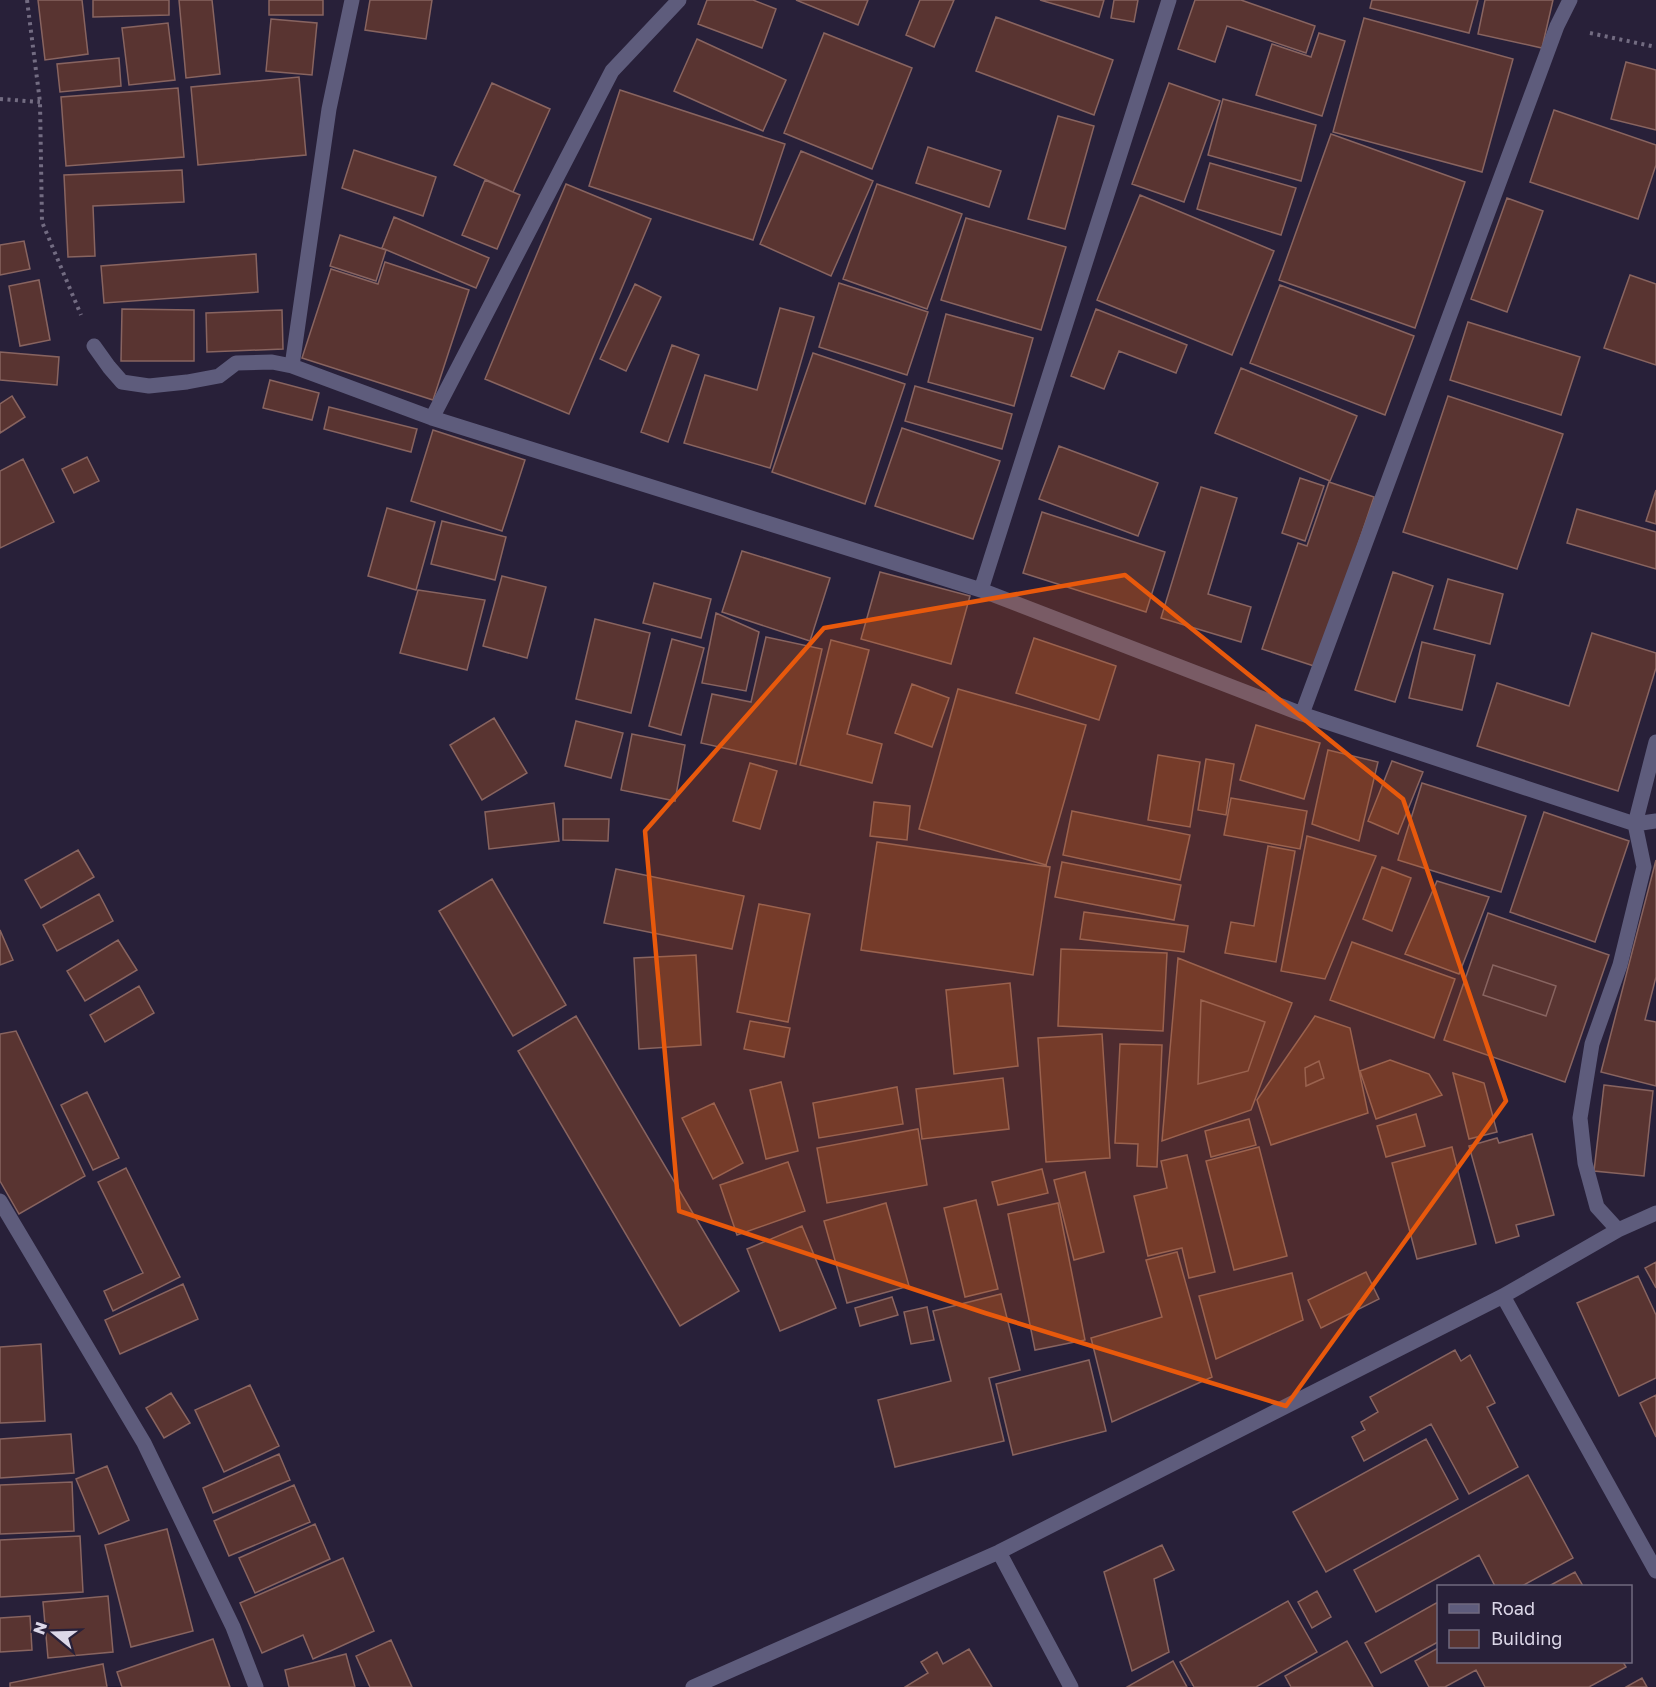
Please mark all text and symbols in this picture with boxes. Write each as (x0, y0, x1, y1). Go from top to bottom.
legend (1437, 1585, 1632, 1663)
text: Road (1491, 1597, 1535, 1619)
north arrow (24, 1603, 84, 1663)
text: N (28, 1619, 51, 1637)
text: Building (1491, 1627, 1562, 1649)

